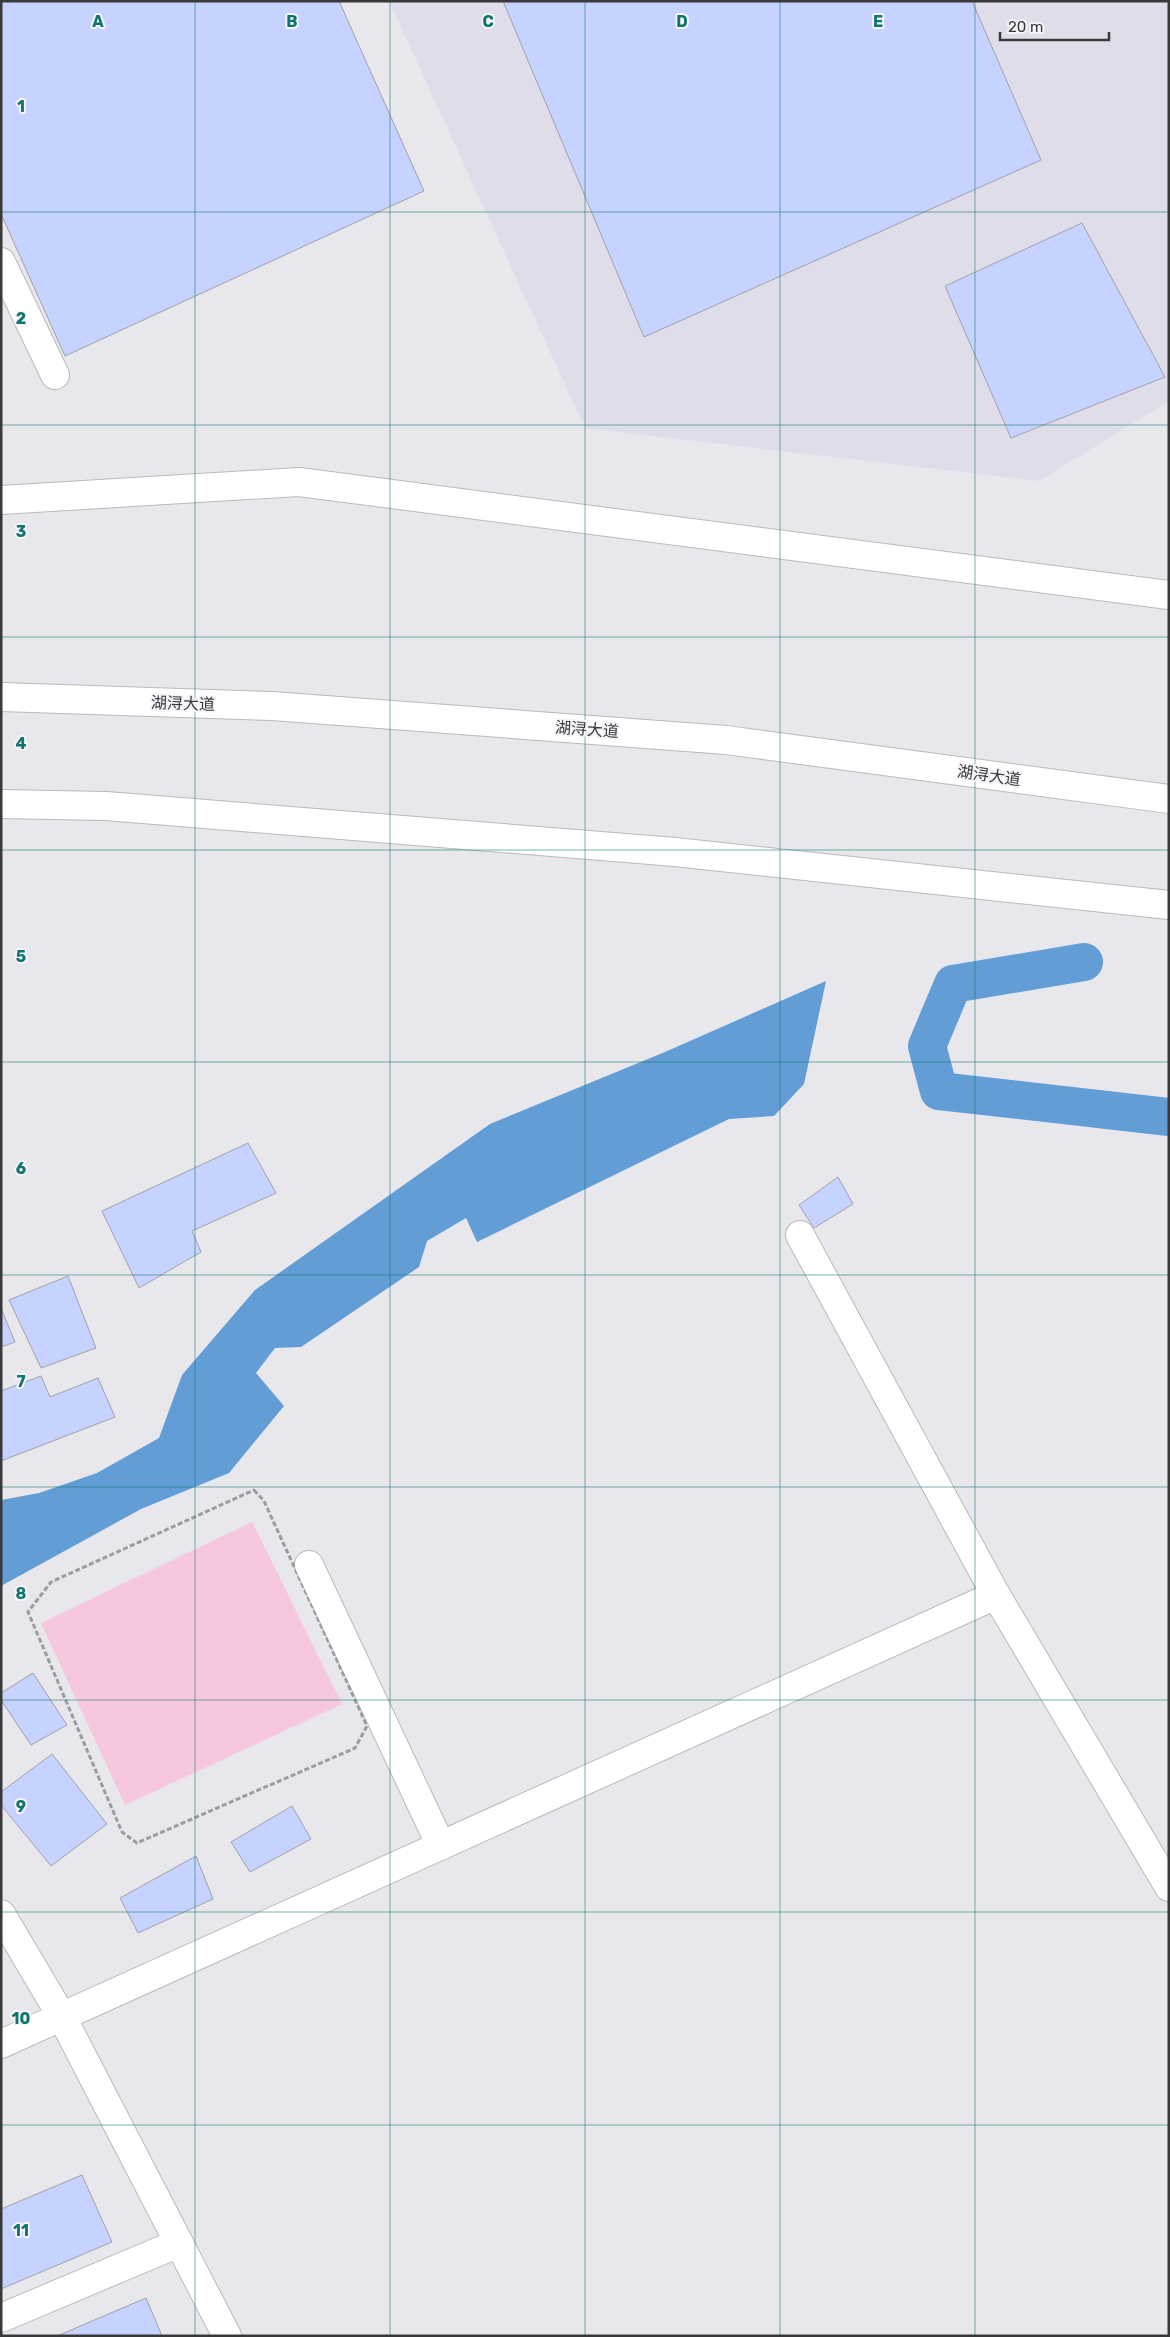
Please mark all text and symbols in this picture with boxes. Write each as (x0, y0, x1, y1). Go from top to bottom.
scale bar (1000, 10, 1109, 42)
text: A (92, 12, 104, 31)
text: B (286, 12, 298, 31)
text: C (482, 12, 494, 31)
text: D (676, 12, 688, 31)
text: E (873, 12, 883, 31)
text: 20 m (1008, 18, 1043, 36)
text: 1 (17, 97, 25, 116)
text: 2 (16, 309, 26, 328)
text: 3 (16, 522, 26, 541)
street label: 湖浔大道 (151, 693, 215, 714)
street label: 湖浔大道 (554, 718, 620, 741)
text: 4 (16, 734, 27, 753)
street label: 湖浔大道 (956, 762, 1022, 789)
text: 5 (16, 947, 26, 966)
text: 6 (16, 1159, 26, 1178)
text: 7 (16, 1372, 26, 1391)
text: 8 (16, 1584, 27, 1603)
text: 9 (16, 1797, 26, 1816)
text: 10 (12, 2009, 31, 2028)
text: 11 (13, 2221, 29, 2240)

